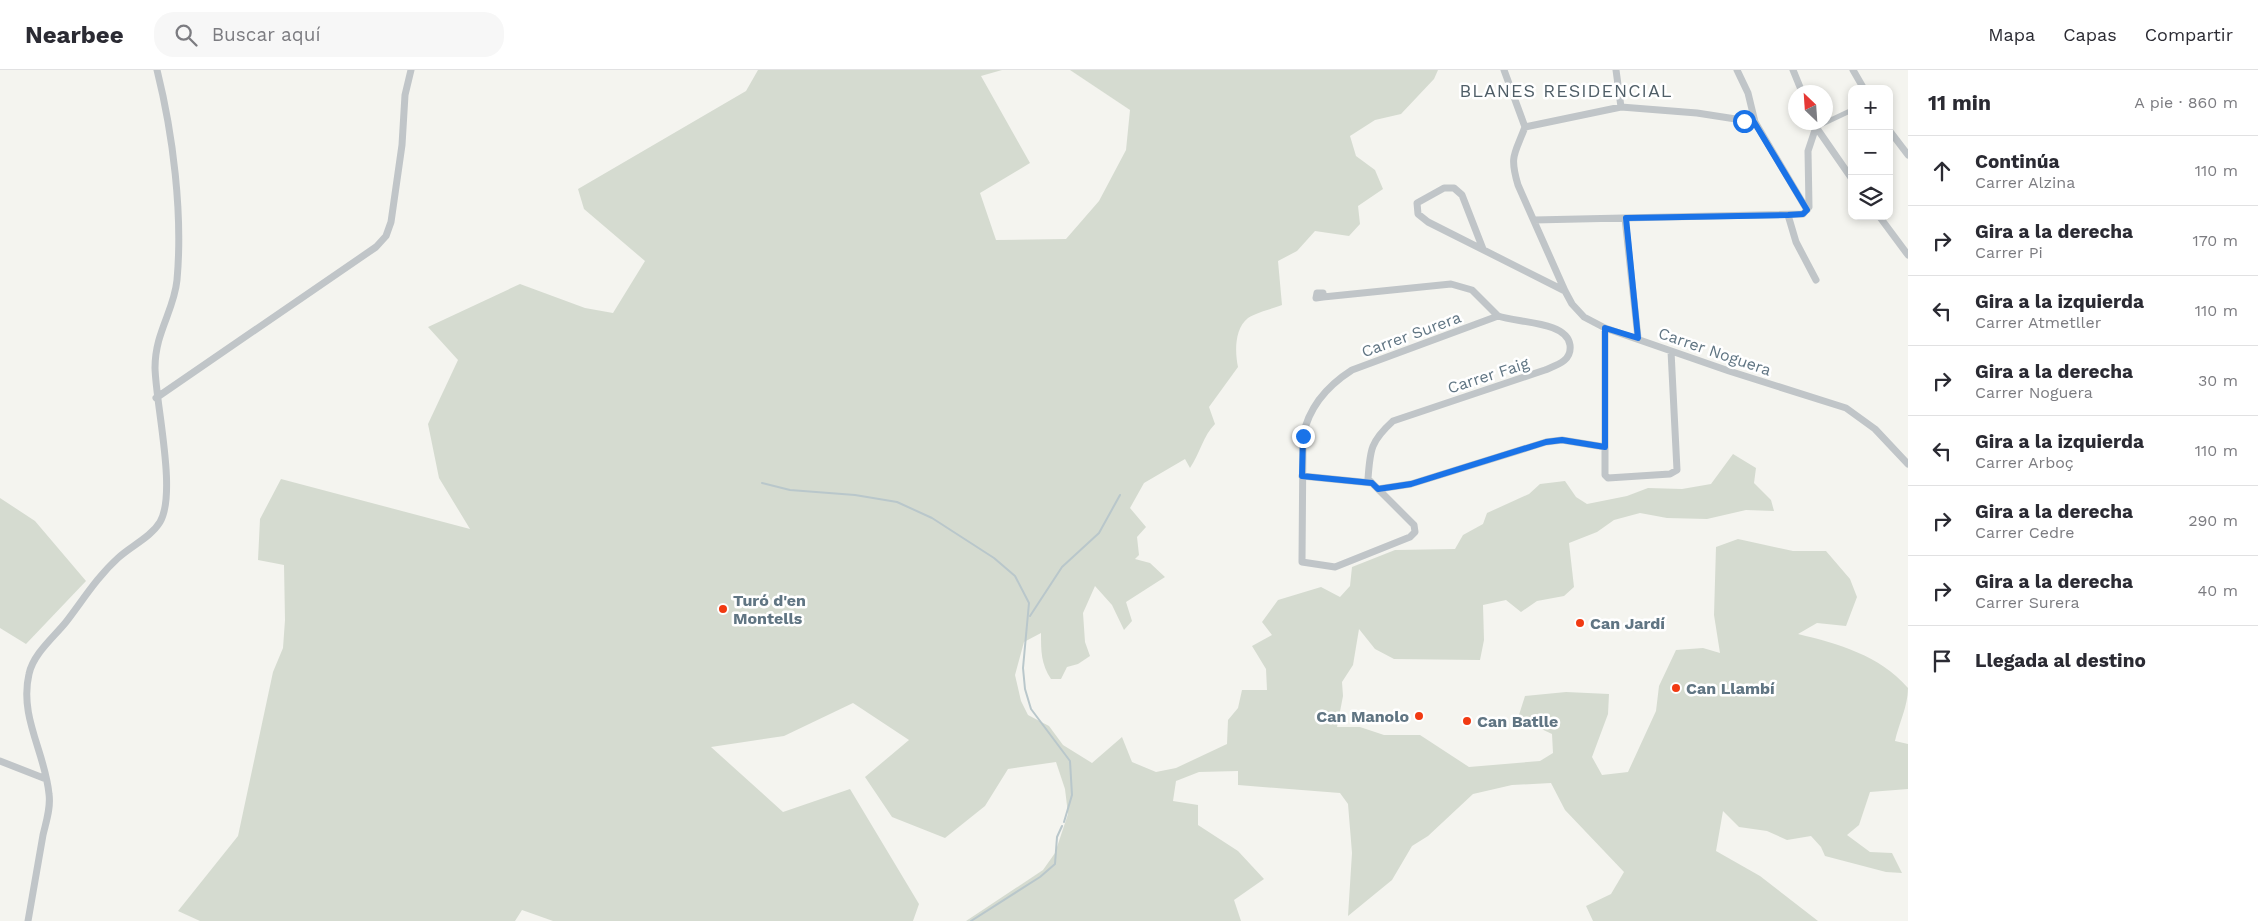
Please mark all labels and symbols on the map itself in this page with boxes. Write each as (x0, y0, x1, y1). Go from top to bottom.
district label: BLANES RESIDENCIAL (1459, 80, 1673, 101)
north arrow (1788, 85, 1833, 130)
route start (1733, 110, 1756, 133)
street label: Carrer Surera (1359, 308, 1464, 361)
street label: Carrer Noguera (1656, 323, 1774, 380)
street label: Carrer Faig (1445, 353, 1532, 398)
route end (1292, 425, 1315, 448)
place label: Turó d'en Montells (733, 591, 806, 628)
marker: Turó d'en Montells (717, 603, 729, 615)
place label: Can Jardí (1590, 614, 1665, 633)
marker: Can Jardí (1574, 617, 1586, 629)
place label: Can Llambí (1686, 679, 1775, 698)
marker: Can Llambí (1670, 682, 1682, 694)
place label: Can Manolo (1316, 707, 1409, 726)
marker: Can Manolo (1413, 710, 1425, 722)
place label: Can Batlle (1477, 712, 1558, 731)
marker: Can Batlle (1461, 715, 1473, 727)

